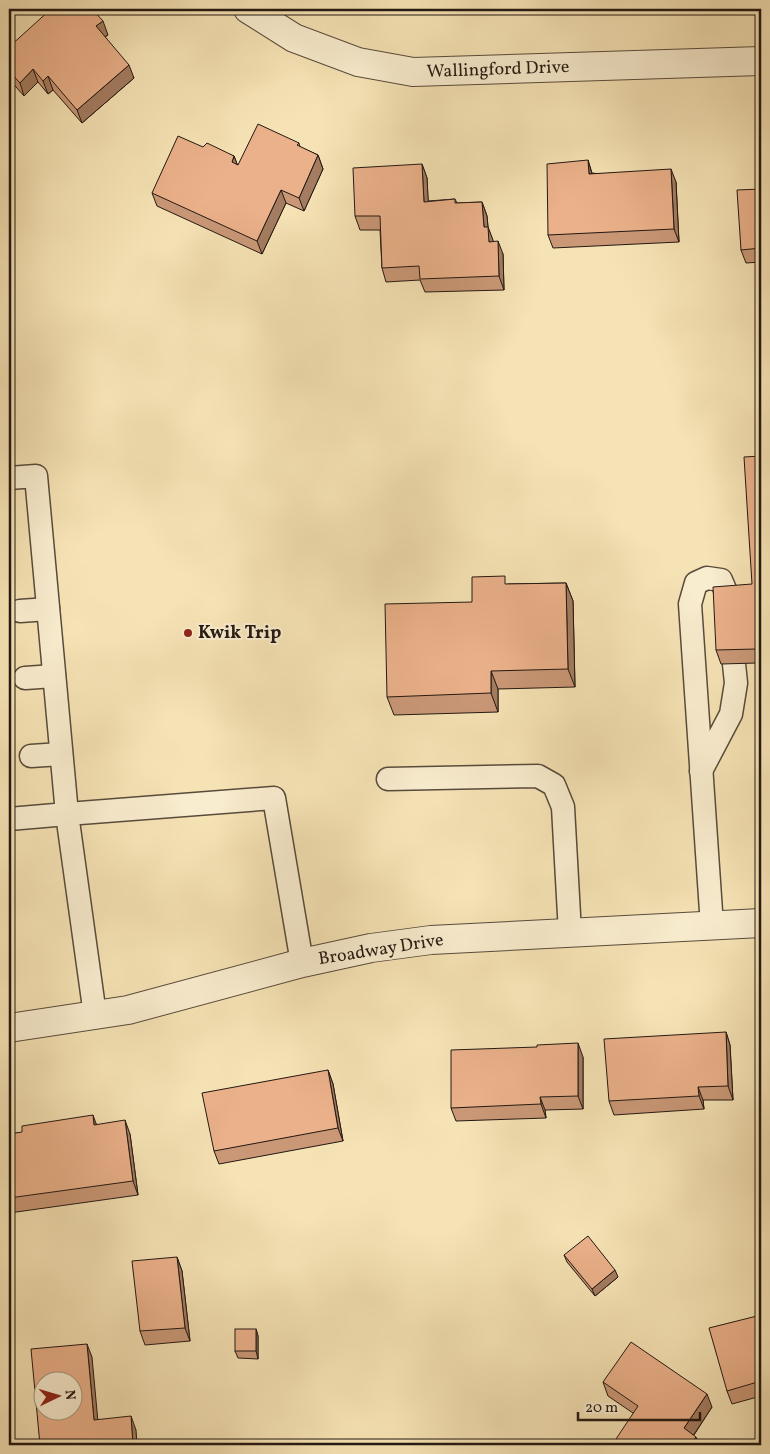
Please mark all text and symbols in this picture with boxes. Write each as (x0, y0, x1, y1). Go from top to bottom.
street label: Wallingford Drive (426, 55, 570, 85)
place label: Kwik Trip (198, 621, 281, 646)
marker: Kwik Trip (182, 627, 194, 639)
street label: Broadway Drive (317, 928, 445, 972)
north arrow (32, 1372, 82, 1422)
text: N (60, 1389, 79, 1401)
scale bar (578, 1389, 700, 1421)
text: 20 m (585, 1398, 618, 1419)

